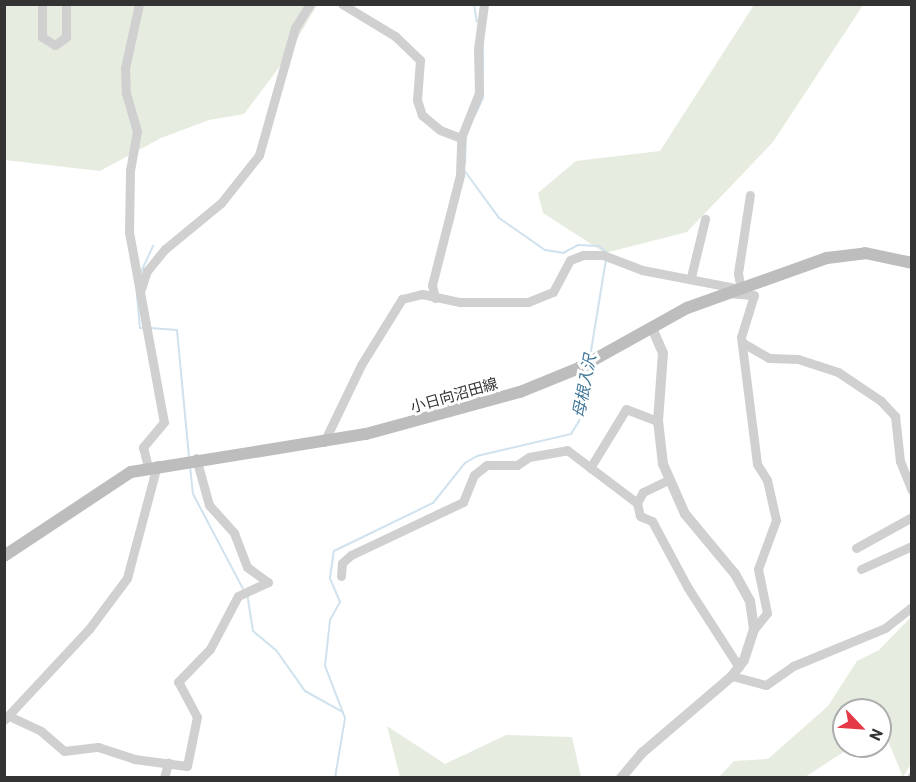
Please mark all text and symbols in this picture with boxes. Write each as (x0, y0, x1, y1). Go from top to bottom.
water label: 母根入沢 (568, 353, 600, 419)
street label: 小日向沼田線 (408, 374, 500, 416)
north arrow (832, 698, 892, 758)
text: N (866, 726, 888, 744)

